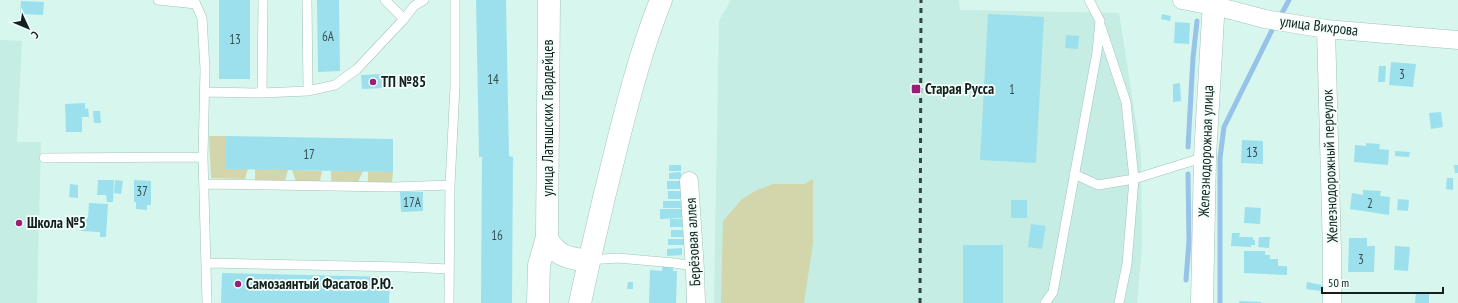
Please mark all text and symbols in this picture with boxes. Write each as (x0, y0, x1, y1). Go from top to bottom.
north arrow (8, 8, 48, 48)
street label: улица Вихрова (1279, 11, 1359, 40)
text: С (28, 28, 42, 42)
house number: 6А (322, 28, 335, 45)
house number: 13 (229, 31, 241, 48)
street label: улица Латышских Гвардейцев (538, 40, 557, 196)
house number: 3 (1399, 66, 1405, 83)
house number: 14 (487, 71, 499, 88)
place label: ТП №85 (381, 72, 426, 91)
marker: ТП №85 (368, 77, 378, 87)
place label: Старая Русса (925, 79, 994, 98)
house number: 1 (1009, 81, 1015, 98)
marker: Старая Русса (910, 83, 922, 95)
street label: Железнодорожная улица (1194, 85, 1217, 218)
street label: Железнодорожный переулок (1317, 89, 1342, 244)
house number: 13 (1246, 144, 1258, 161)
house number: 17 (303, 146, 315, 163)
house number: 37 (136, 183, 148, 200)
house number: 17А (403, 194, 422, 211)
house number: 2 (1367, 195, 1373, 212)
street label: Берёзовая аллея (681, 197, 704, 287)
place label: Школа №5 (27, 213, 86, 232)
marker: Школа №5 (14, 218, 24, 228)
house number: 16 (491, 227, 503, 244)
house number: 3 (1358, 251, 1364, 268)
scale bar (1322, 269, 1443, 295)
place label: Самозаянтый Фасатов Р.Ю. (246, 274, 394, 293)
text: 50 m (1328, 275, 1349, 290)
marker: Самозаянтый Фасатов Р.Ю. (233, 279, 243, 289)

